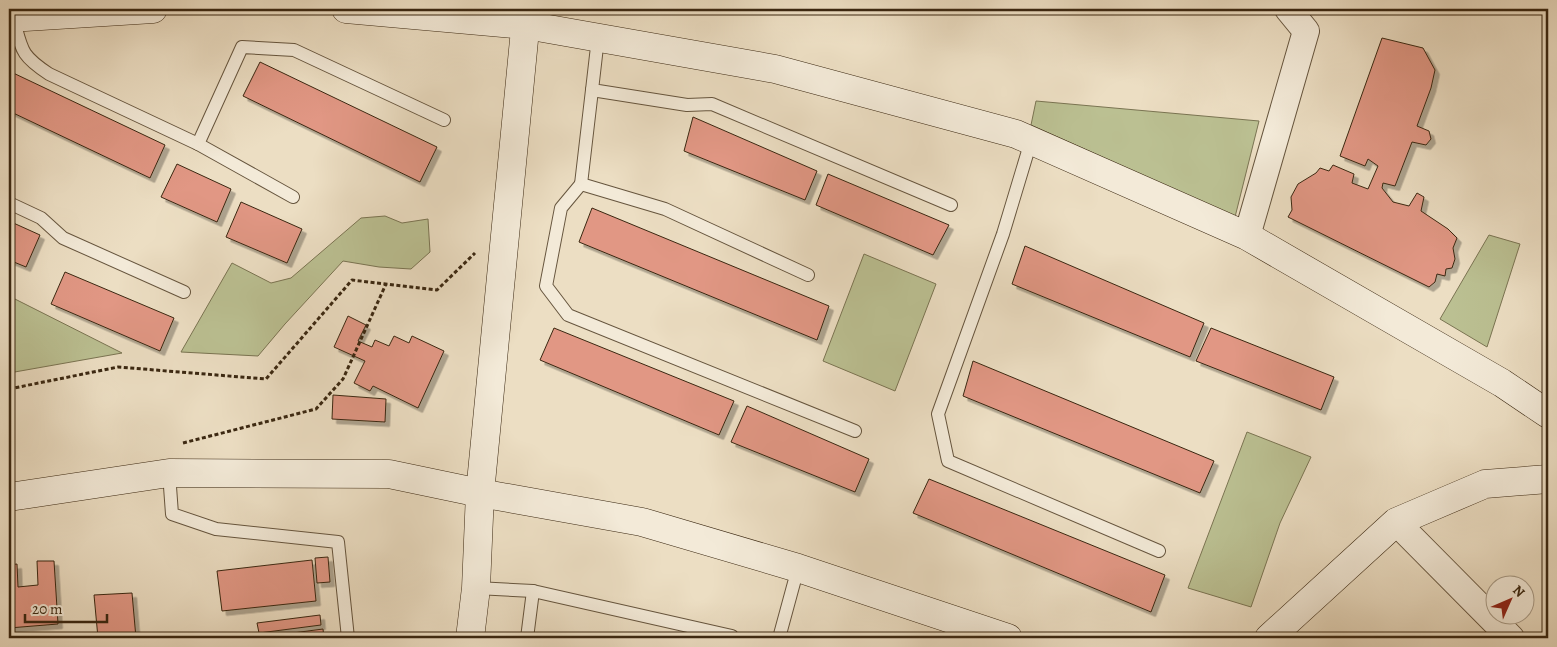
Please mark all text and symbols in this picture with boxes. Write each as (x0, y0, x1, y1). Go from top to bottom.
north arrow (1484, 574, 1534, 624)
text: N (1509, 581, 1529, 601)
scale bar (25, 592, 108, 624)
text: 20 m (32, 599, 63, 619)

